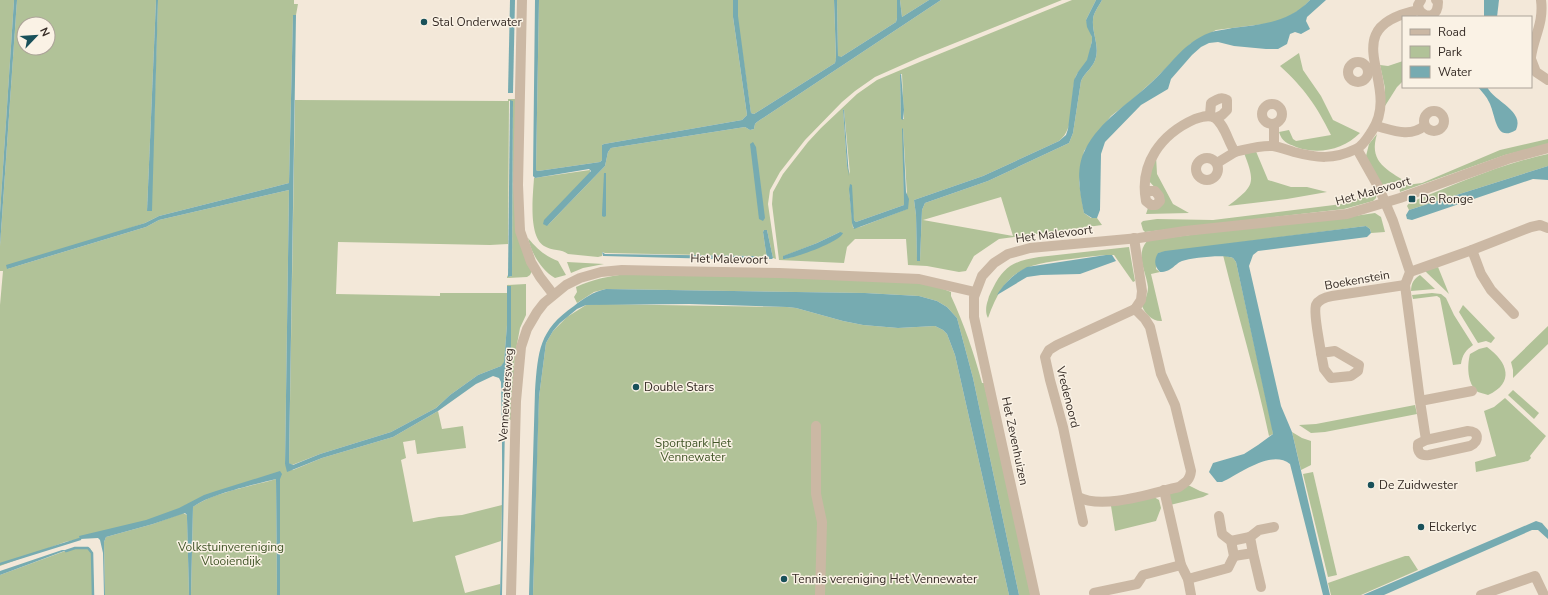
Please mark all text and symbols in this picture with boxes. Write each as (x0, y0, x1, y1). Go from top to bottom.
place label: Stal Onderwater (432, 14, 522, 30)
north arrow (16, 16, 56, 56)
legend (1402, 16, 1532, 88)
marker: Stal Onderwater (419, 17, 429, 27)
text: Road (1438, 24, 1466, 40)
text: N (36, 25, 53, 39)
text: Park (1438, 44, 1463, 60)
text: Water (1438, 64, 1472, 80)
street label: Het Malevoort (1334, 172, 1413, 209)
place label: De Ronge (1420, 191, 1473, 207)
marker: De Ronge (1407, 194, 1417, 204)
street label: Het Malevoort (1015, 221, 1094, 247)
street label: Het Malevoort (690, 250, 769, 268)
street label: Boekenstein (1323, 266, 1391, 294)
street label: Vennewatersweg (495, 348, 517, 443)
street label: Vredenoord (1052, 364, 1083, 429)
place label: Double Stars (644, 379, 714, 395)
marker: Double Stars (631, 382, 641, 392)
street label: Het Zevenhuizen (998, 395, 1032, 487)
park label: Sportpark Het Vennewater (655, 435, 732, 465)
place label: De Zuidwester (1379, 477, 1458, 493)
marker: De Zuidwester (1366, 480, 1376, 490)
place label: Elckerlyc (1429, 519, 1477, 535)
marker: Elckerlyc (1416, 522, 1426, 532)
park label: Volkstuinvereniging Vlooiendijk (177, 539, 284, 569)
place label: Tennis vereniging Het Vennewater (792, 571, 978, 587)
marker: Tennis vereniging Het Vennewater (779, 574, 789, 584)

